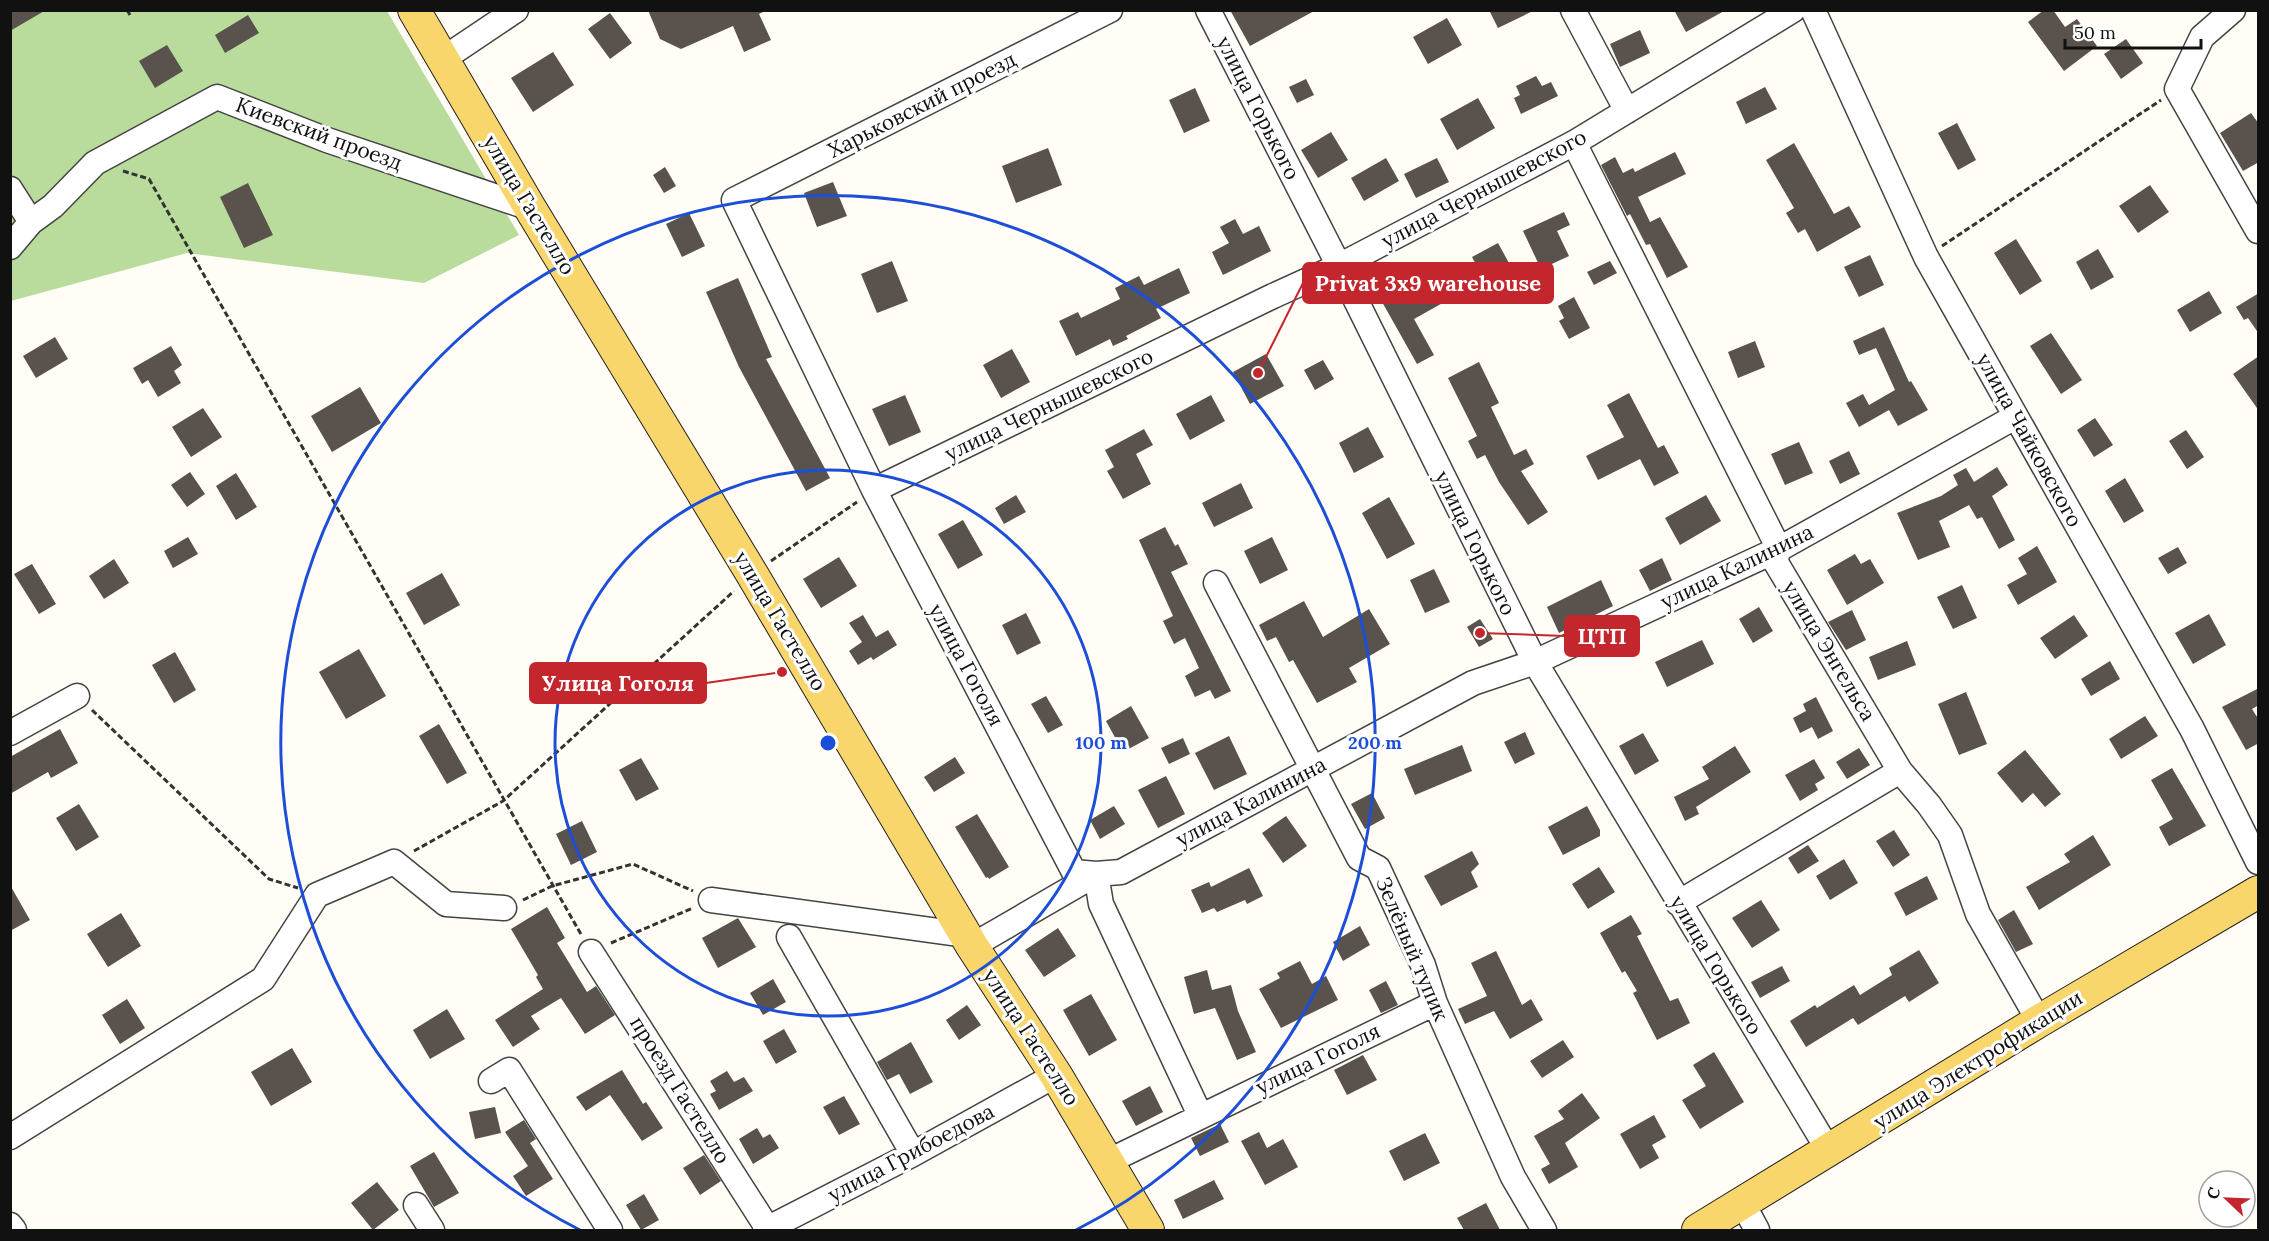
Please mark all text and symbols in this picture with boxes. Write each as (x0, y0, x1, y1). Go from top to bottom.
scale bar (2065, 12, 2202, 50)
text: 50 m (2074, 21, 2116, 44)
street label: улица Горького (1211, 31, 1306, 184)
street label: Харьковский проезд (823, 45, 1020, 164)
street label: Киевский проезд (232, 91, 406, 176)
street label: улица Чернышевского (1377, 123, 1591, 254)
street label: улица Гастелло (477, 130, 582, 280)
callout: Privat 3x9 warehouse (1303, 263, 1553, 303)
text: Privat 3x9 warehouse (1315, 269, 1541, 297)
street label: улица Чернышевского (940, 342, 1157, 467)
street label: улица Чайковского (1970, 348, 2088, 532)
street label: улица Горького (1429, 466, 1522, 620)
street label: улица Калинина (1656, 518, 1818, 615)
street label: улица Гастелло (728, 546, 833, 696)
street label: улица Энгельса (1777, 576, 1882, 726)
street label: улица Гоголя (923, 599, 1010, 731)
callout: ЦТП (1565, 616, 1639, 656)
text: ЦТП (1577, 622, 1627, 650)
callout: Улица Гоголя (530, 663, 706, 703)
text: Улица Гоголя (542, 669, 694, 697)
text: 100 m (1075, 731, 1127, 754)
text: 200 m (1348, 731, 1402, 754)
centre of rings (818, 733, 838, 753)
street label: улица Калинина (1171, 750, 1331, 853)
street label: Зелёный тупик (1370, 873, 1455, 1026)
street label: улица Горького (1664, 890, 1769, 1039)
street label: улица Гастелло (977, 963, 1086, 1110)
street label: улица Электрофикации (1868, 984, 2087, 1135)
street label: проезд Гастелло (624, 1011, 737, 1169)
street label: улица Гоголя (1251, 1017, 1384, 1100)
street label: улица Грибоедова (823, 1097, 999, 1208)
north arrow (2197, 1169, 2257, 1229)
text: С (2202, 1184, 2225, 1202)

